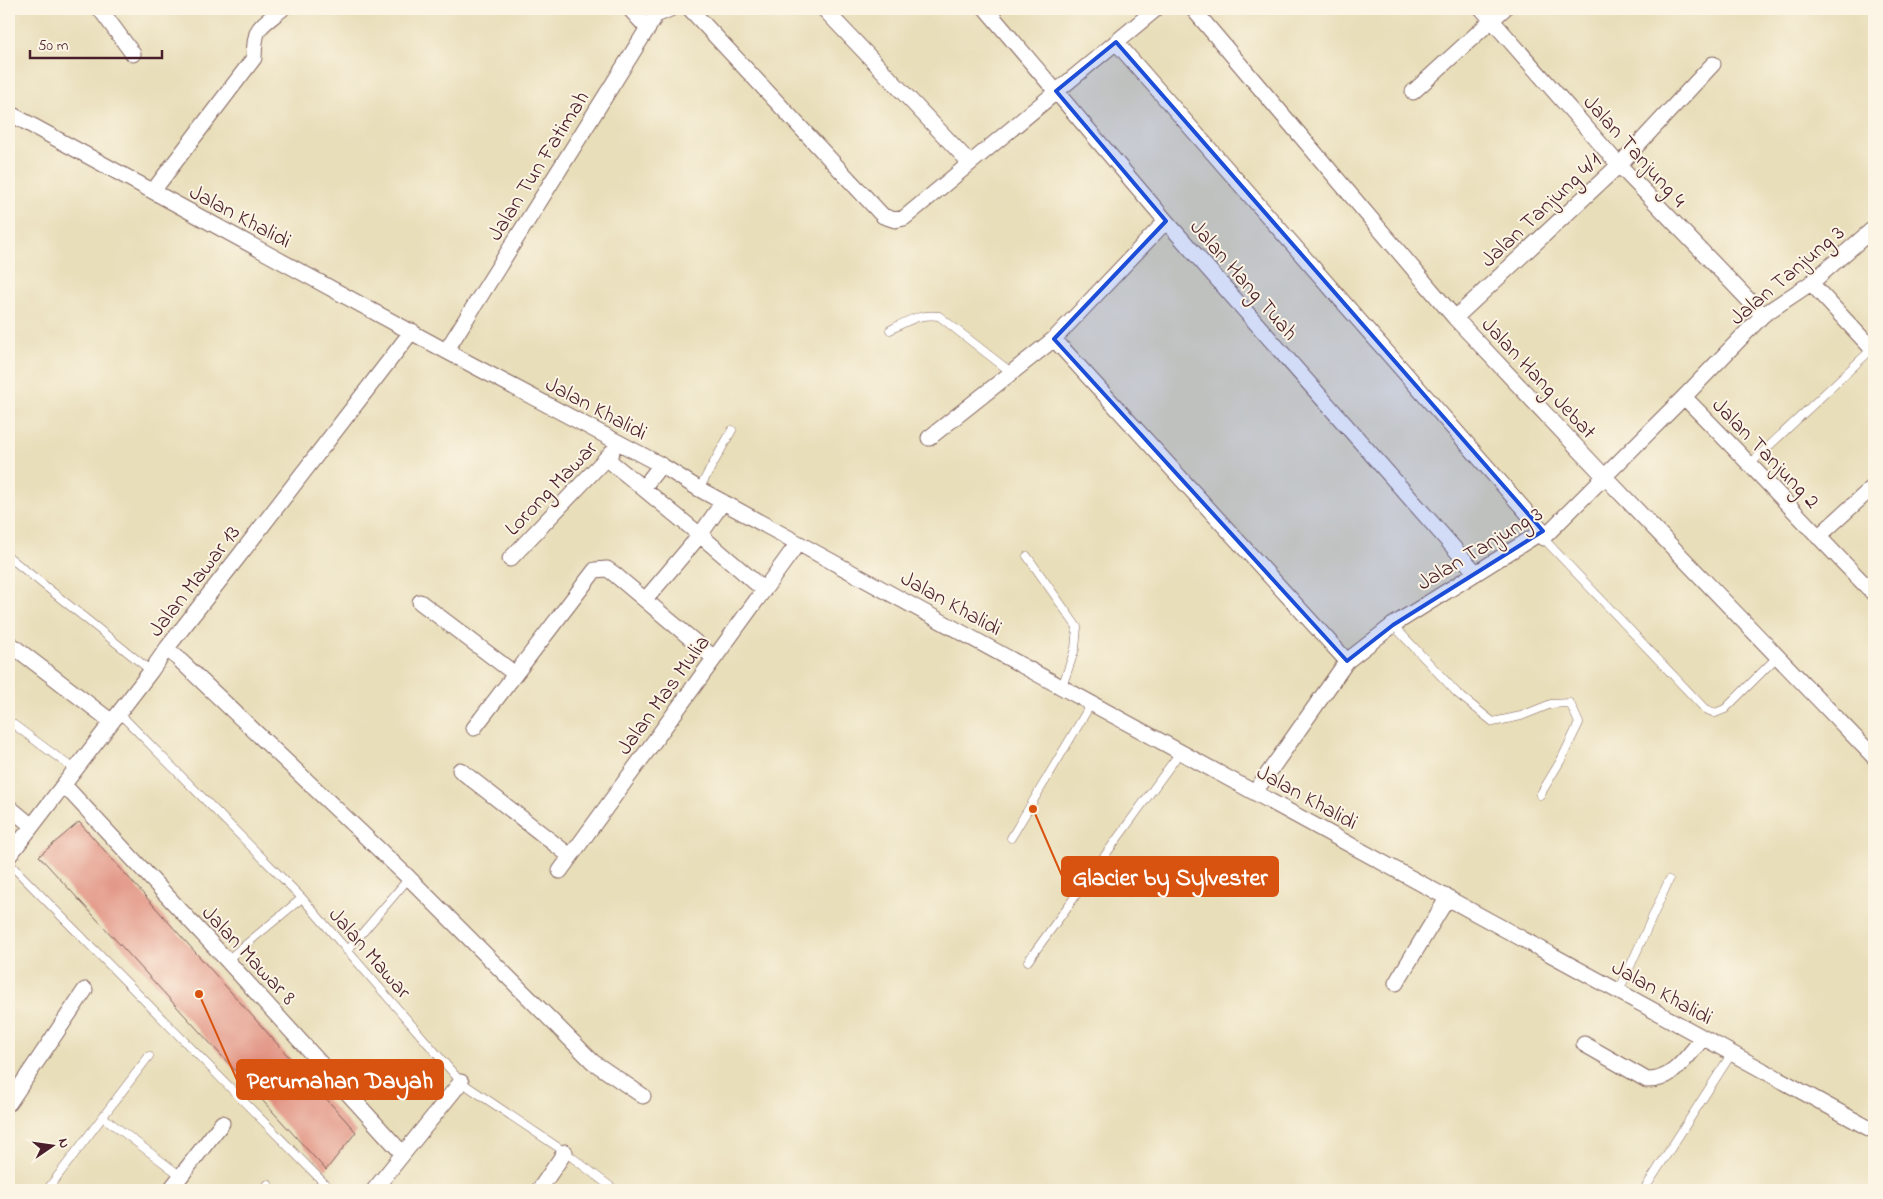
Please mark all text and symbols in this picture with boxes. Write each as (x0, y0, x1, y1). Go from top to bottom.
scale bar (30, 28, 162, 60)
text: 50 m (38, 35, 69, 57)
street label: Jalan Tun Fatimah (481, 85, 599, 248)
street label: Jalan Tanjung 4 (1574, 88, 1693, 216)
street label: Jalan Tanjung 4/1 (1474, 146, 1611, 277)
street label: Jalan Khalidi (183, 177, 296, 258)
street label: Jalan Hang Tuah (1180, 213, 1305, 349)
street label: Jalan Tanjung 3 (1723, 218, 1853, 335)
street label: Jalan Hang Jebat (1472, 311, 1603, 448)
street label: Jalan Khalidi (539, 369, 652, 450)
street label: Jalan Tanjung 2 (1703, 391, 1826, 518)
street label: Lorong Mawar (498, 434, 607, 545)
street label: Jalan Tanjung 3 (1411, 499, 1550, 601)
street label: Jalan Mawar 13 (141, 519, 249, 645)
street label: Jalan Khalidi (894, 564, 1007, 646)
street label: Jalan Mas Mulia (610, 629, 719, 763)
street label: Jalan Khalidi (1250, 758, 1363, 840)
callout: Glacier by Sylvester (1062, 857, 1278, 896)
text: Glacier by Sylvester (1072, 862, 1268, 898)
street label: Jalan Mawar 8 (193, 899, 303, 1013)
street label: Jalan Mawar (320, 901, 418, 1007)
street label: Jalan Khalidi (1605, 953, 1718, 1035)
callout: Perumahan Dayah (237, 1060, 443, 1099)
text: Perumahan Dayah (247, 1065, 433, 1101)
north arrow (28, 1122, 78, 1172)
text: N (52, 1136, 74, 1150)

